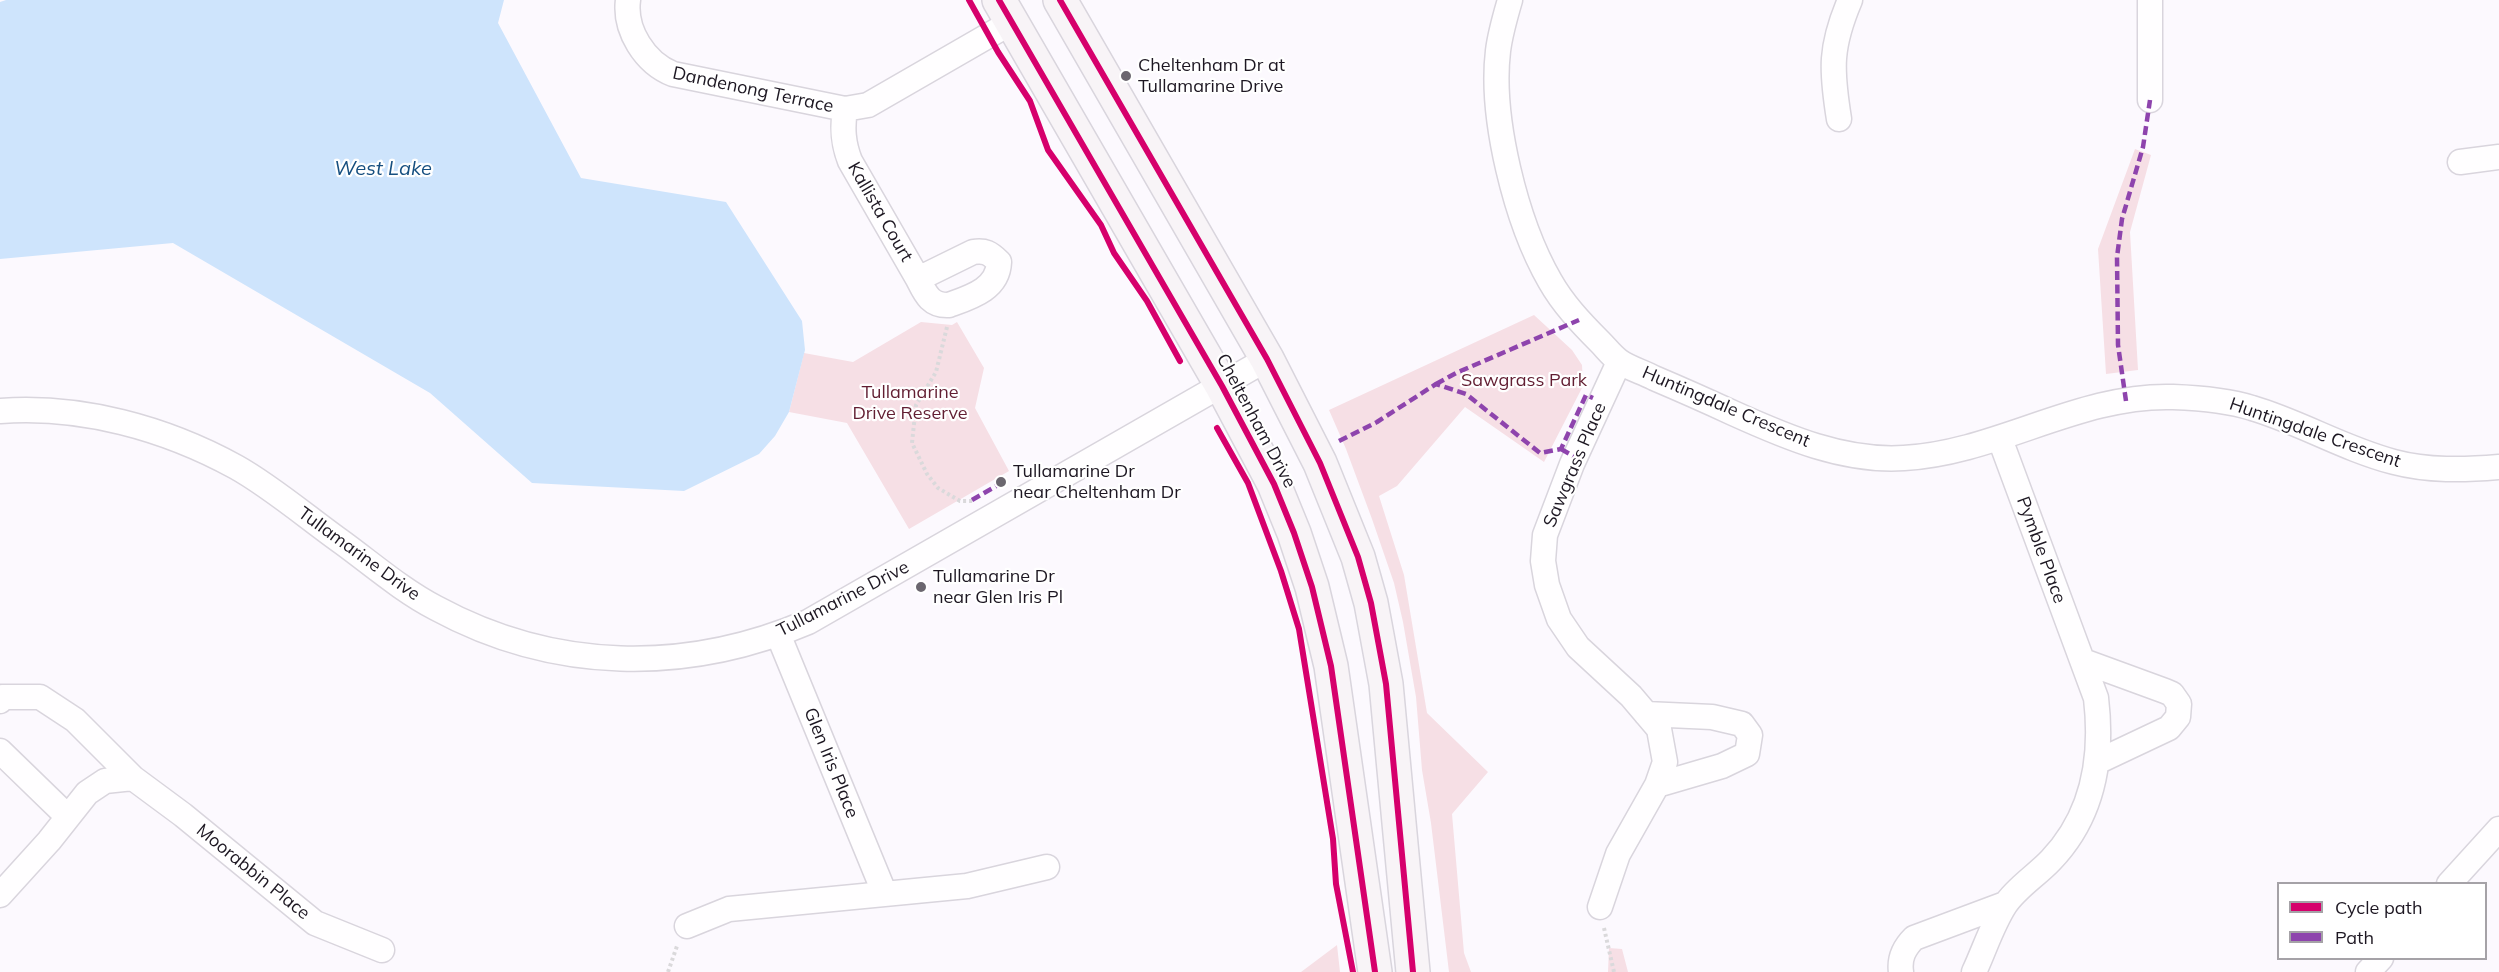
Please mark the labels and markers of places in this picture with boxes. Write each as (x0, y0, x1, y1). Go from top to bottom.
place label: Cheltenham Dr at Tullamarine Drive (1138, 55, 1285, 98)
marker: Cheltenham Dr at Tullamarine Drive (1119, 69, 1133, 83)
place label: Tullamarine Dr near Cheltenham Dr (1013, 461, 1181, 504)
marker: Tullamarine Dr near Cheltenham Dr (994, 475, 1008, 489)
place label: Tullamarine Dr near Glen Iris Pl (933, 566, 1063, 608)
marker: Tullamarine Dr near Glen Iris Pl (914, 580, 928, 594)

